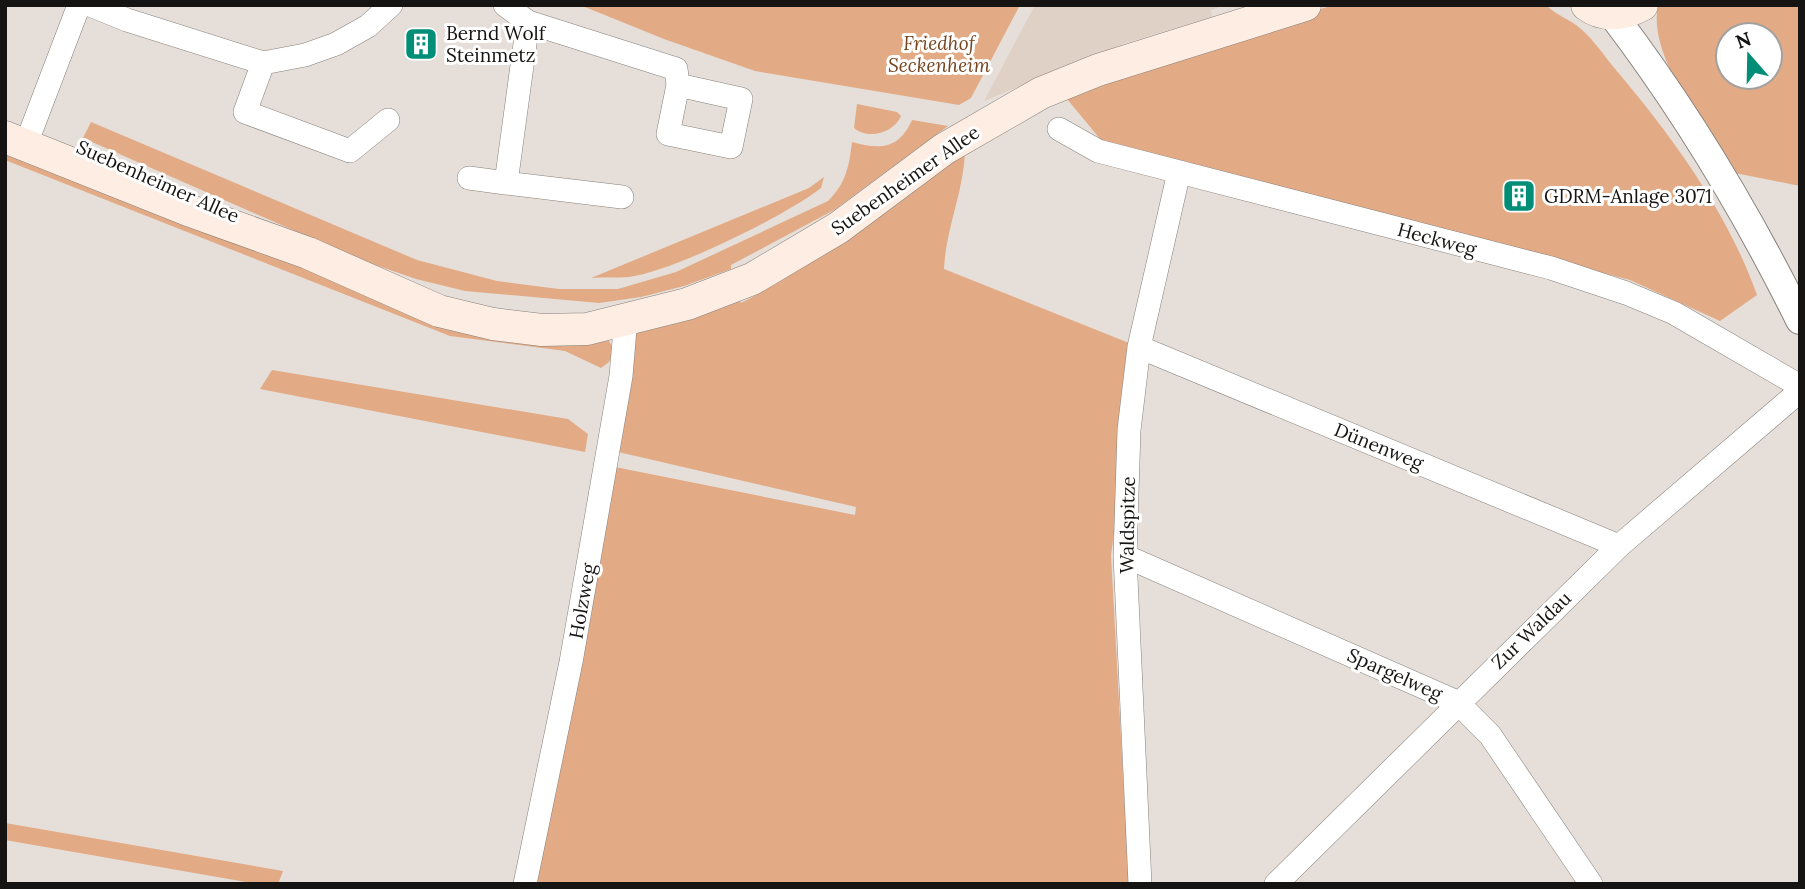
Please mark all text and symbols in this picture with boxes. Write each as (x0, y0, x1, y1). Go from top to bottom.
place label: Bernd Wolf Steinmetz (446, 21, 547, 67)
north arrow (1714, 21, 1784, 91)
building icon: Bernd Wolf Steinmetz (402, 25, 440, 63)
text: N (1732, 26, 1754, 54)
park label: Friedhof Seckenheim (888, 31, 990, 77)
street label: Suebenheimer Allee (826, 120, 984, 240)
street label: Suebenheimer Allee (73, 134, 243, 228)
building icon: GDRM-Anlage 3071 (1500, 177, 1538, 215)
place label: GDRM-Anlage 3071 (1544, 184, 1712, 208)
street label: Heckweg (1395, 217, 1480, 261)
street label: Dünenweg (1331, 417, 1428, 475)
street label: Waldspitze (1114, 476, 1140, 574)
street label: Holzweg (564, 561, 601, 641)
street label: Zur Waldau (1486, 586, 1576, 674)
street label: Spargelweg (1344, 642, 1447, 706)

